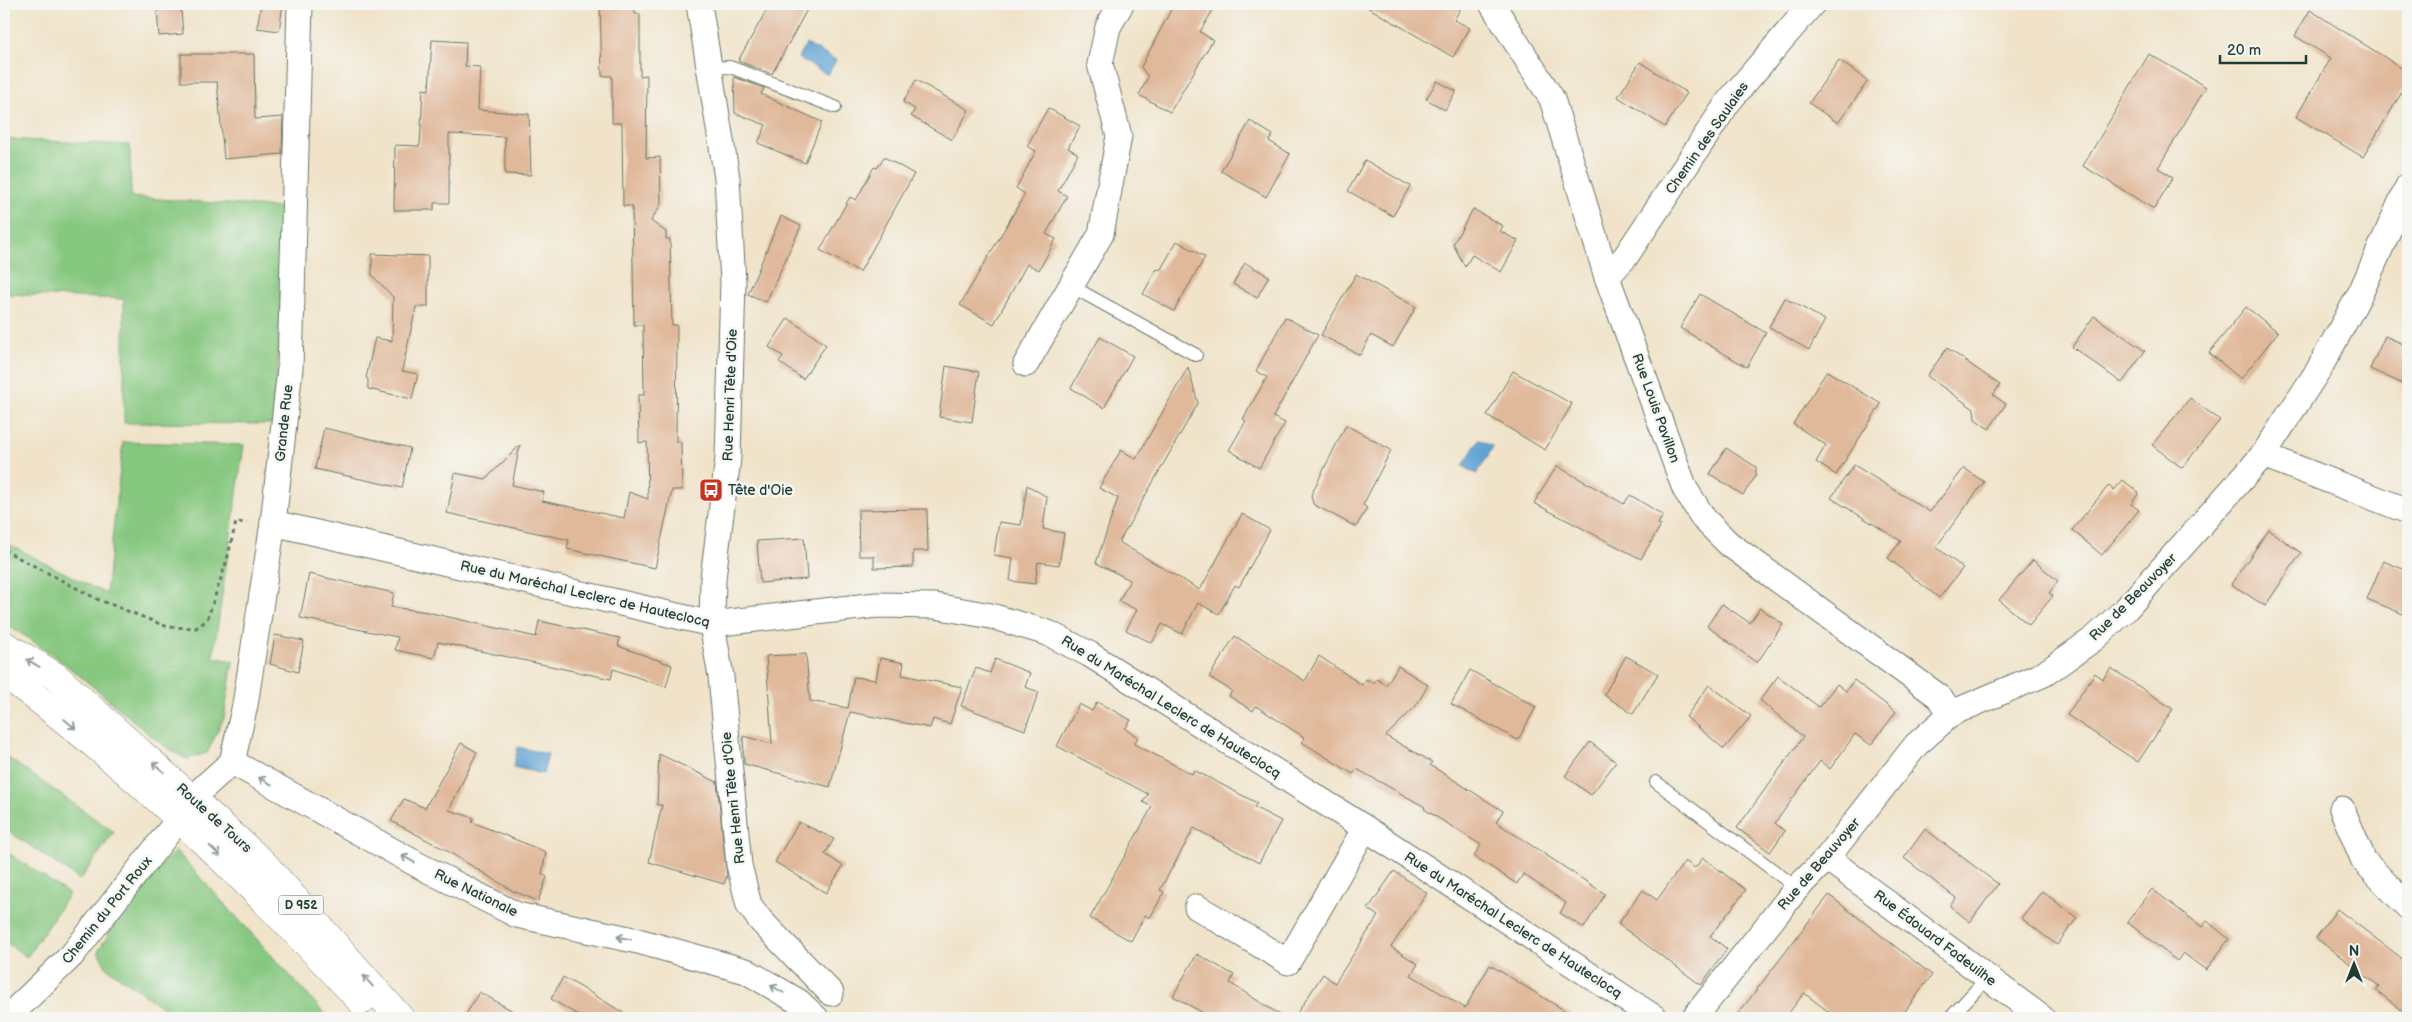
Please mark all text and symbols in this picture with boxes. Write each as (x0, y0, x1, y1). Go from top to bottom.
scale bar (2220, 32, 2306, 64)
text: 20 m (2227, 41, 2261, 60)
street label: Chemin des Saulaies (1662, 79, 1752, 197)
street label: Rue Henri Tête d'Oie (719, 328, 741, 462)
street label: Rue Louis Pavillon (1628, 351, 1684, 465)
street label: Grande Rue (272, 384, 296, 462)
bus stop icon: Tête d'Oie (698, 477, 724, 503)
place label: Tête d'Oie (728, 482, 793, 499)
street label: Rue de Beauvoyer (2086, 549, 2181, 644)
street label: Rue du Maréchal Leclerc de Hauteclocq (459, 557, 711, 631)
street label: Rue du Maréchal Leclerc de Hauteclocq (1058, 632, 1284, 782)
one-way arrow (27, 658, 41, 668)
one-way arrow (63, 719, 76, 730)
street label: Rue Henri Tête d'Oie (718, 731, 748, 865)
one-way arrow (151, 761, 164, 773)
one-way arrow (258, 776, 273, 785)
street label: Route de Tours (173, 780, 255, 856)
street label: Rue de Beauvoyer (1774, 814, 1864, 914)
one-way arrow (209, 845, 222, 857)
street label: Rue du Maréchal Leclerc de Hauteclocq (1401, 848, 1625, 1002)
street label: Chemin du Port Roux (58, 852, 156, 967)
one-way arrow (401, 853, 415, 863)
street label: Rue Nationale (431, 865, 521, 921)
street label: Rue Édouard Fadeuilhe (1870, 885, 2000, 990)
road number: D 952 (278, 896, 324, 914)
one-way arrow (616, 933, 632, 943)
north arrow (2330, 940, 2380, 990)
text: N (2349, 943, 2359, 960)
one-way arrow (362, 975, 374, 988)
one-way arrow (771, 984, 785, 994)

